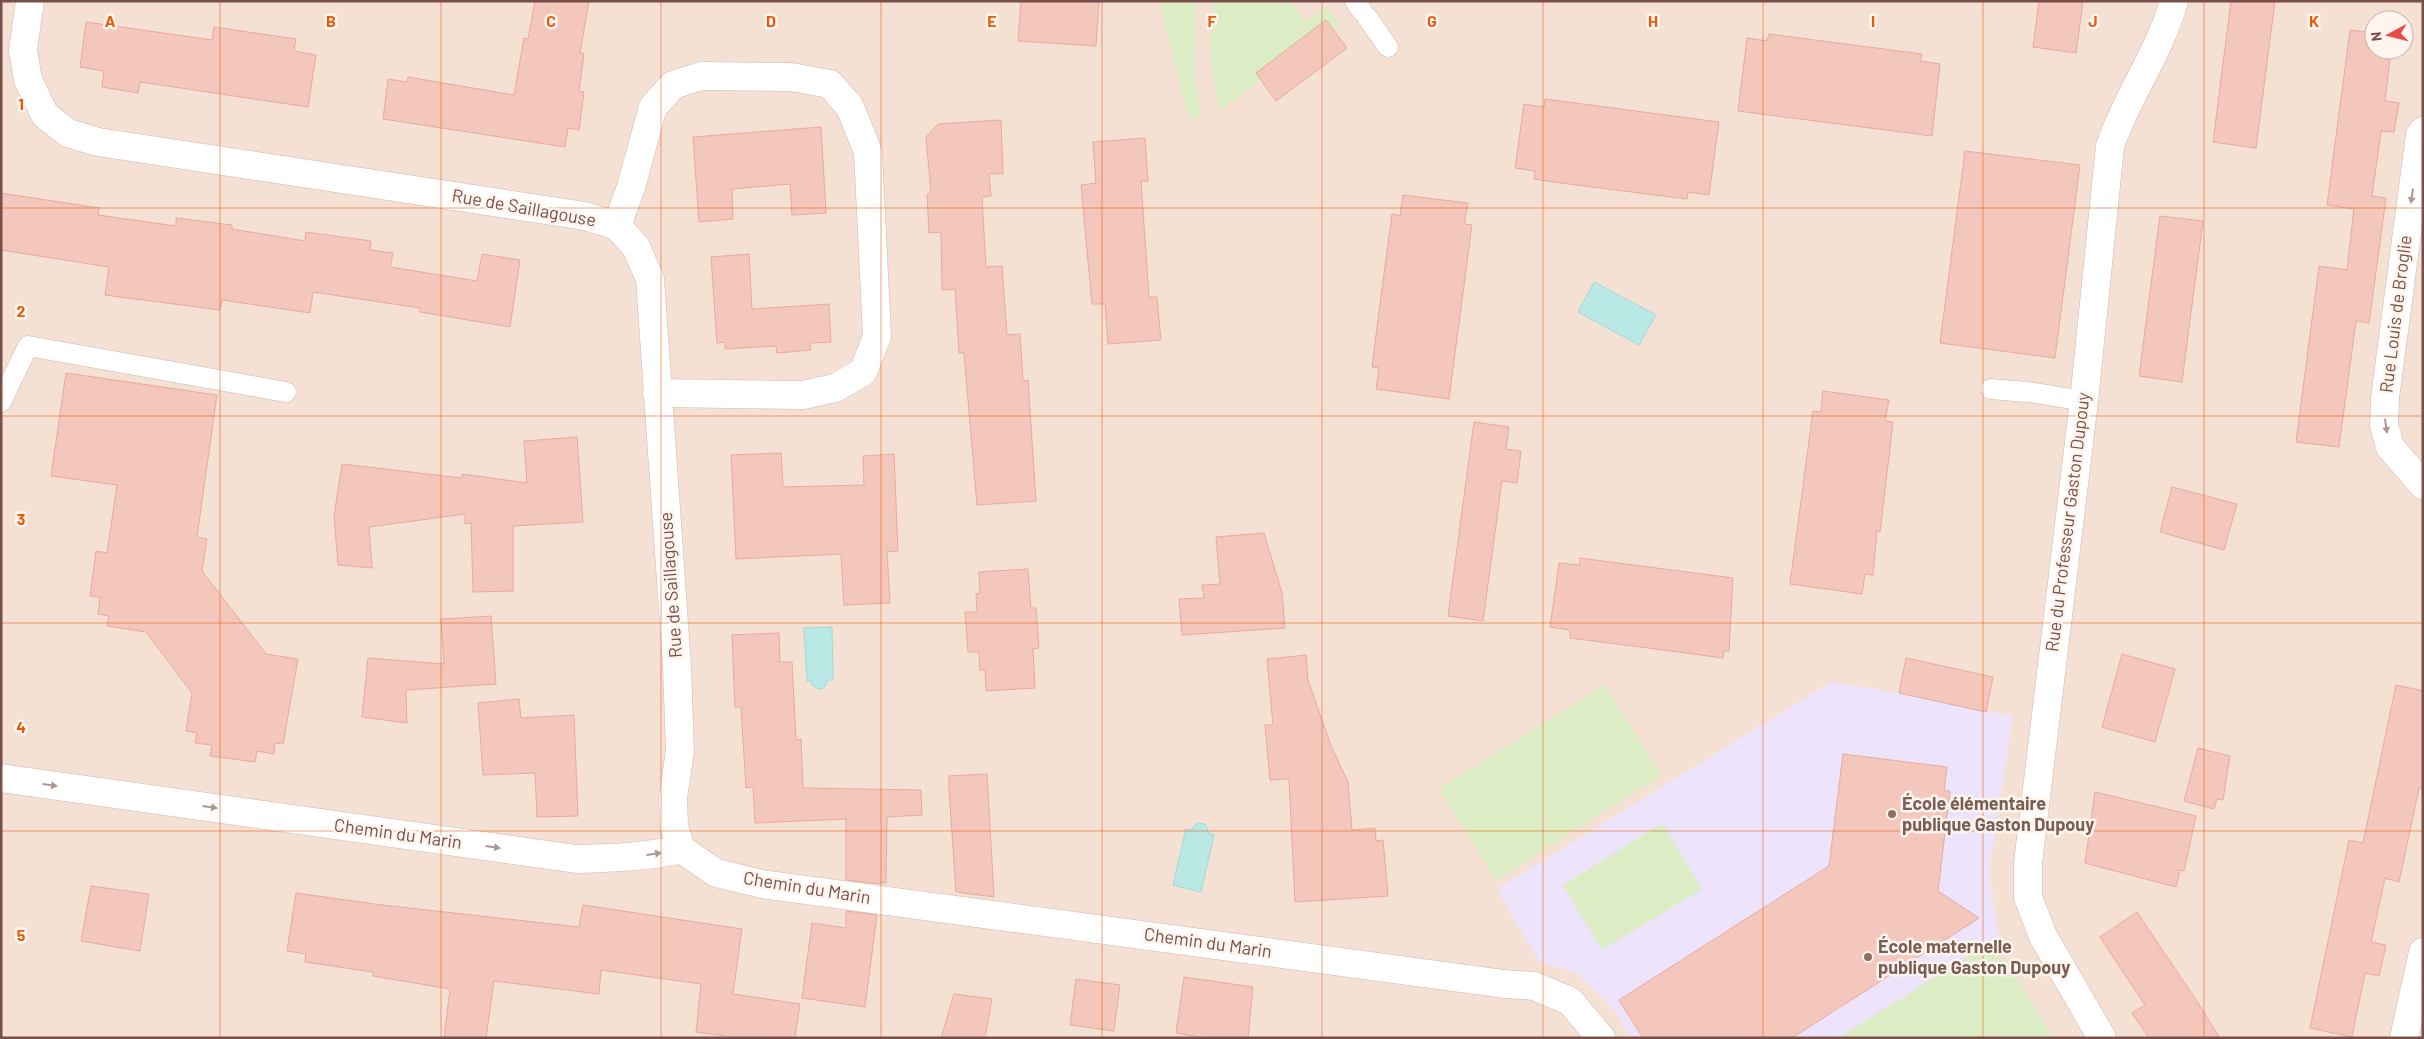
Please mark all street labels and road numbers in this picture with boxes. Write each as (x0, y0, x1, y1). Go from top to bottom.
street label: Rue de Saillagouse (450, 184, 598, 231)
street label: Rue Louis de Broglie (2374, 234, 2416, 394)
street label: Rue du Professeur Gaston Dupouy (2040, 391, 2094, 653)
street label: Rue de Saillagouse (654, 511, 686, 659)
street label: Chemin du Marin (333, 813, 463, 853)
street label: Chemin du Marin (742, 866, 873, 908)
street label: Chemin du Marin (1143, 922, 1273, 962)

